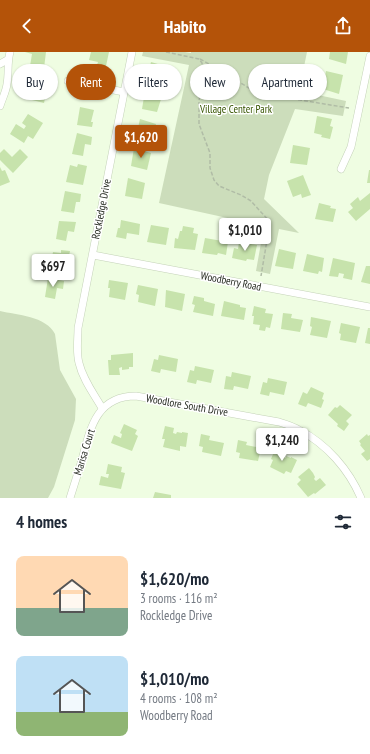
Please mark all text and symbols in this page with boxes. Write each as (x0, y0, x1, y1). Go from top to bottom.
icon: back (16, 15, 38, 37)
text: Habito (164, 15, 206, 38)
icon: share (332, 15, 354, 37)
chip: Buy (12, 64, 58, 100)
chip: Rent (66, 64, 116, 100)
chip: Filters (124, 64, 182, 100)
chip: New (190, 64, 240, 100)
chip: Apartment (248, 64, 327, 100)
park label: Village Center Park (199, 102, 273, 116)
pin: $1,620 (108, 125, 174, 159)
text: $1,620 (124, 129, 158, 146)
street label: Rockledge Drive (88, 177, 114, 240)
pin: $1,010 (212, 218, 278, 252)
text: $1,010 (228, 222, 262, 239)
pin: $697 (29, 254, 77, 288)
text: $697 (41, 258, 65, 275)
street label: Woodberry Road (199, 268, 263, 294)
street label: Woodlore South Drive (145, 391, 229, 419)
street label: Marisa Court (70, 427, 98, 477)
pin: $1,240 (249, 428, 315, 462)
text: $1,240 (265, 432, 299, 449)
text: 4 homes (16, 511, 67, 533)
icon: filters (332, 511, 354, 533)
text: $1,620/mo (140, 568, 209, 590)
icon: home (48, 572, 96, 620)
text: 3 rooms · 116 m² (140, 590, 218, 607)
text: Rockledge Drive (140, 607, 212, 624)
text: $1,010/mo (140, 668, 209, 690)
icon: home (48, 672, 96, 720)
text: 4 rooms · 108 m² (140, 690, 218, 707)
text: Woodberry Road (140, 707, 213, 724)

